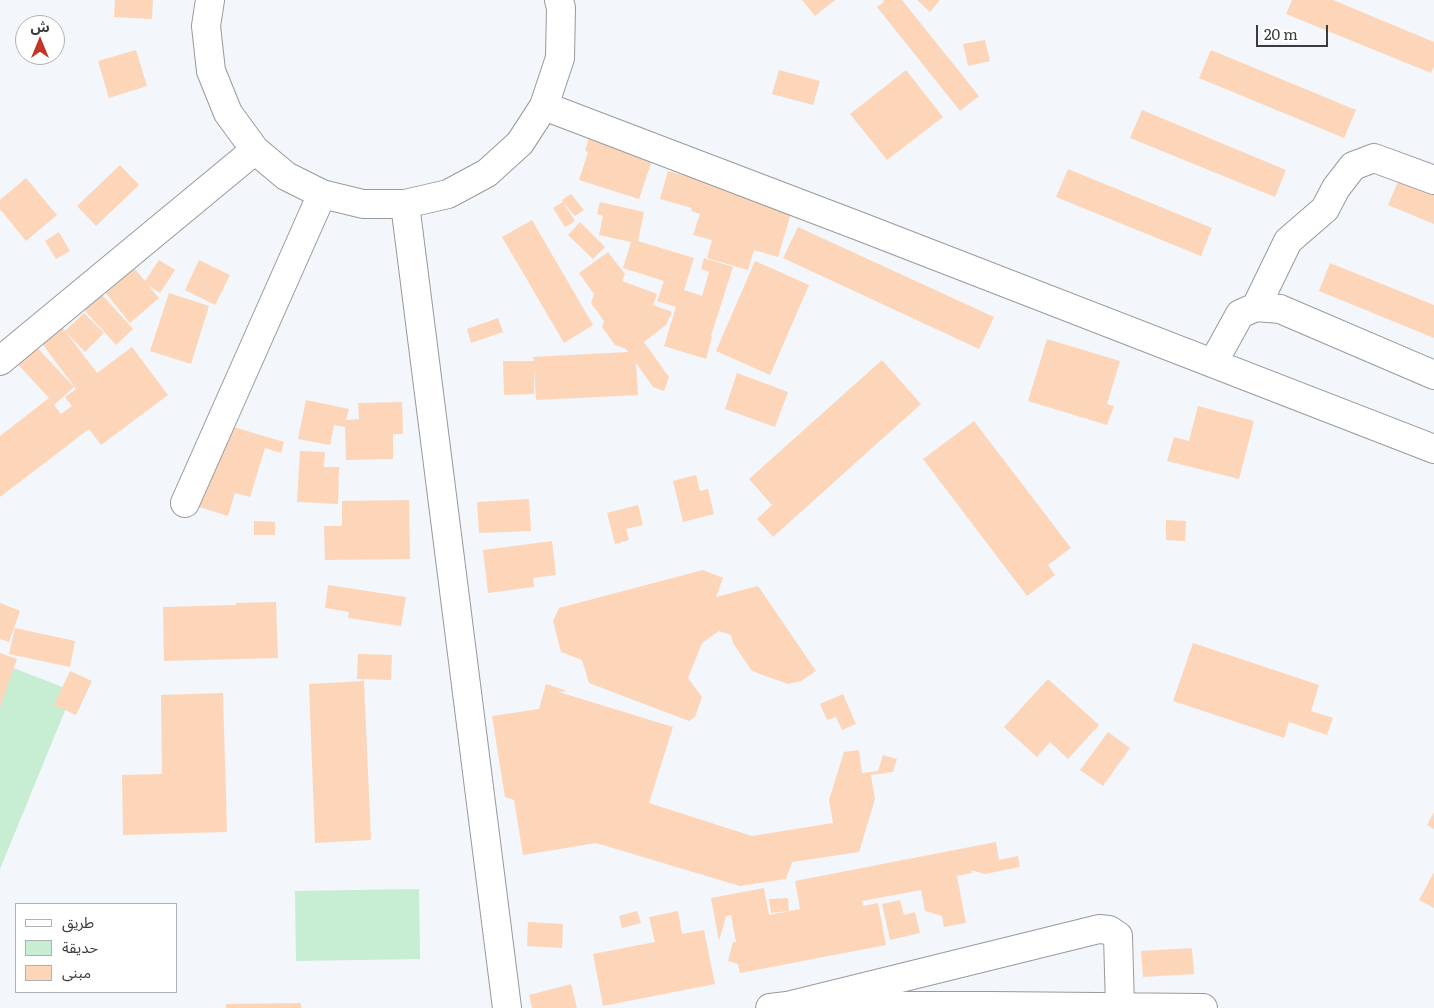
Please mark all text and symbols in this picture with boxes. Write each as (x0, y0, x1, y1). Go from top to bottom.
north arrow (15, 15, 65, 65)
scale bar (1259, 15, 1332, 47)
text: ش (30, 16, 50, 36)
text: 20 m (1264, 22, 1298, 45)
legend (15, 903, 178, 993)
text: طريق (62, 910, 94, 933)
text: حديقة (62, 935, 98, 958)
text: مبنى (62, 960, 91, 983)

